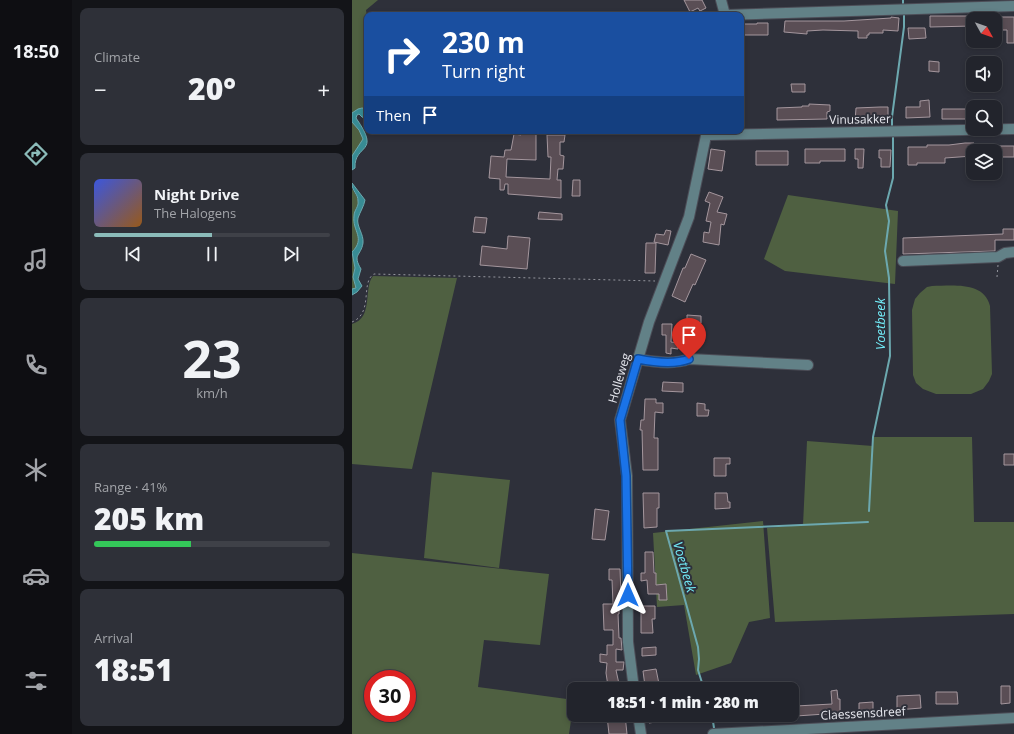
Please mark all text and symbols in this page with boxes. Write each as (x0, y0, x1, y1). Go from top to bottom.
north arrow (966, 12, 1002, 48)
map controls (966, 12, 1002, 180)
text: 230 m (442, 23, 525, 61)
icon: right (376, 28, 428, 80)
text: 18:50 (13, 39, 59, 63)
text: Climate (94, 48, 140, 66)
button: sound (966, 56, 1002, 92)
text: Turn right (442, 59, 525, 83)
text: 20° (188, 68, 236, 109)
text: − (94, 74, 107, 104)
text: + (317, 74, 330, 104)
button: search (966, 100, 1002, 136)
icon: arrive (419, 104, 441, 126)
text: Then (376, 105, 411, 125)
street label: Vinusakker (829, 110, 891, 128)
icon: directions (22, 140, 50, 168)
button: layers (966, 144, 1002, 180)
text: Night Drive (154, 184, 239, 204)
text: The Halogens (154, 204, 236, 222)
icon: previous (122, 243, 144, 265)
icon: pause (201, 243, 223, 265)
icon: next (280, 243, 302, 265)
icon: music (22, 246, 50, 274)
water label: Voetbeek (871, 297, 889, 350)
pin (672, 318, 706, 359)
text: 23 (182, 322, 242, 393)
icon: arrive (678, 324, 700, 346)
street label: Holleweg (604, 350, 634, 405)
icon: phone (22, 351, 50, 379)
text: km/h (196, 384, 228, 402)
icon: climate (22, 456, 50, 484)
text: Range · 41% (94, 478, 167, 496)
text: 205 km (94, 498, 204, 539)
water label: Voetbeek (669, 540, 701, 595)
icon: car (22, 562, 50, 590)
position arrow (607, 574, 649, 616)
text: Arrival (94, 629, 133, 647)
text: 18:51 (94, 649, 173, 690)
icon: filters (22, 667, 50, 695)
speed limit sign: 30 (364, 670, 416, 722)
text: 18:51 · 1 min · 280 m (607, 692, 759, 712)
street label: Claessensdreef (820, 702, 907, 724)

